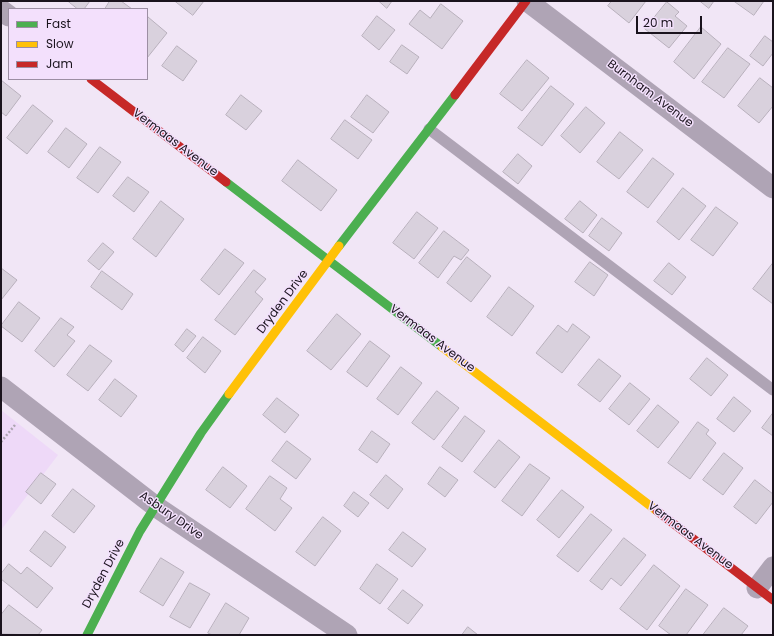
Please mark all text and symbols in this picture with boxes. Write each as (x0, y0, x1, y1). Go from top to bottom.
legend (8, 8, 148, 80)
scale bar (638, 8, 704, 34)
text: 20 m (643, 14, 673, 31)
text: Fast (46, 15, 71, 32)
text: Slow (46, 35, 74, 52)
text: Jam (46, 55, 73, 72)
street label: Burnham Avenue (604, 57, 696, 131)
street label: Vermaas Avenue (129, 106, 221, 180)
street label: Dryden Drive (254, 267, 312, 337)
street label: Vermaas Avenue (386, 302, 478, 376)
street label: Asbury Drive (136, 489, 206, 543)
street label: Vermaas Avenue (644, 499, 736, 573)
street label: Dryden Drive (80, 537, 128, 611)

